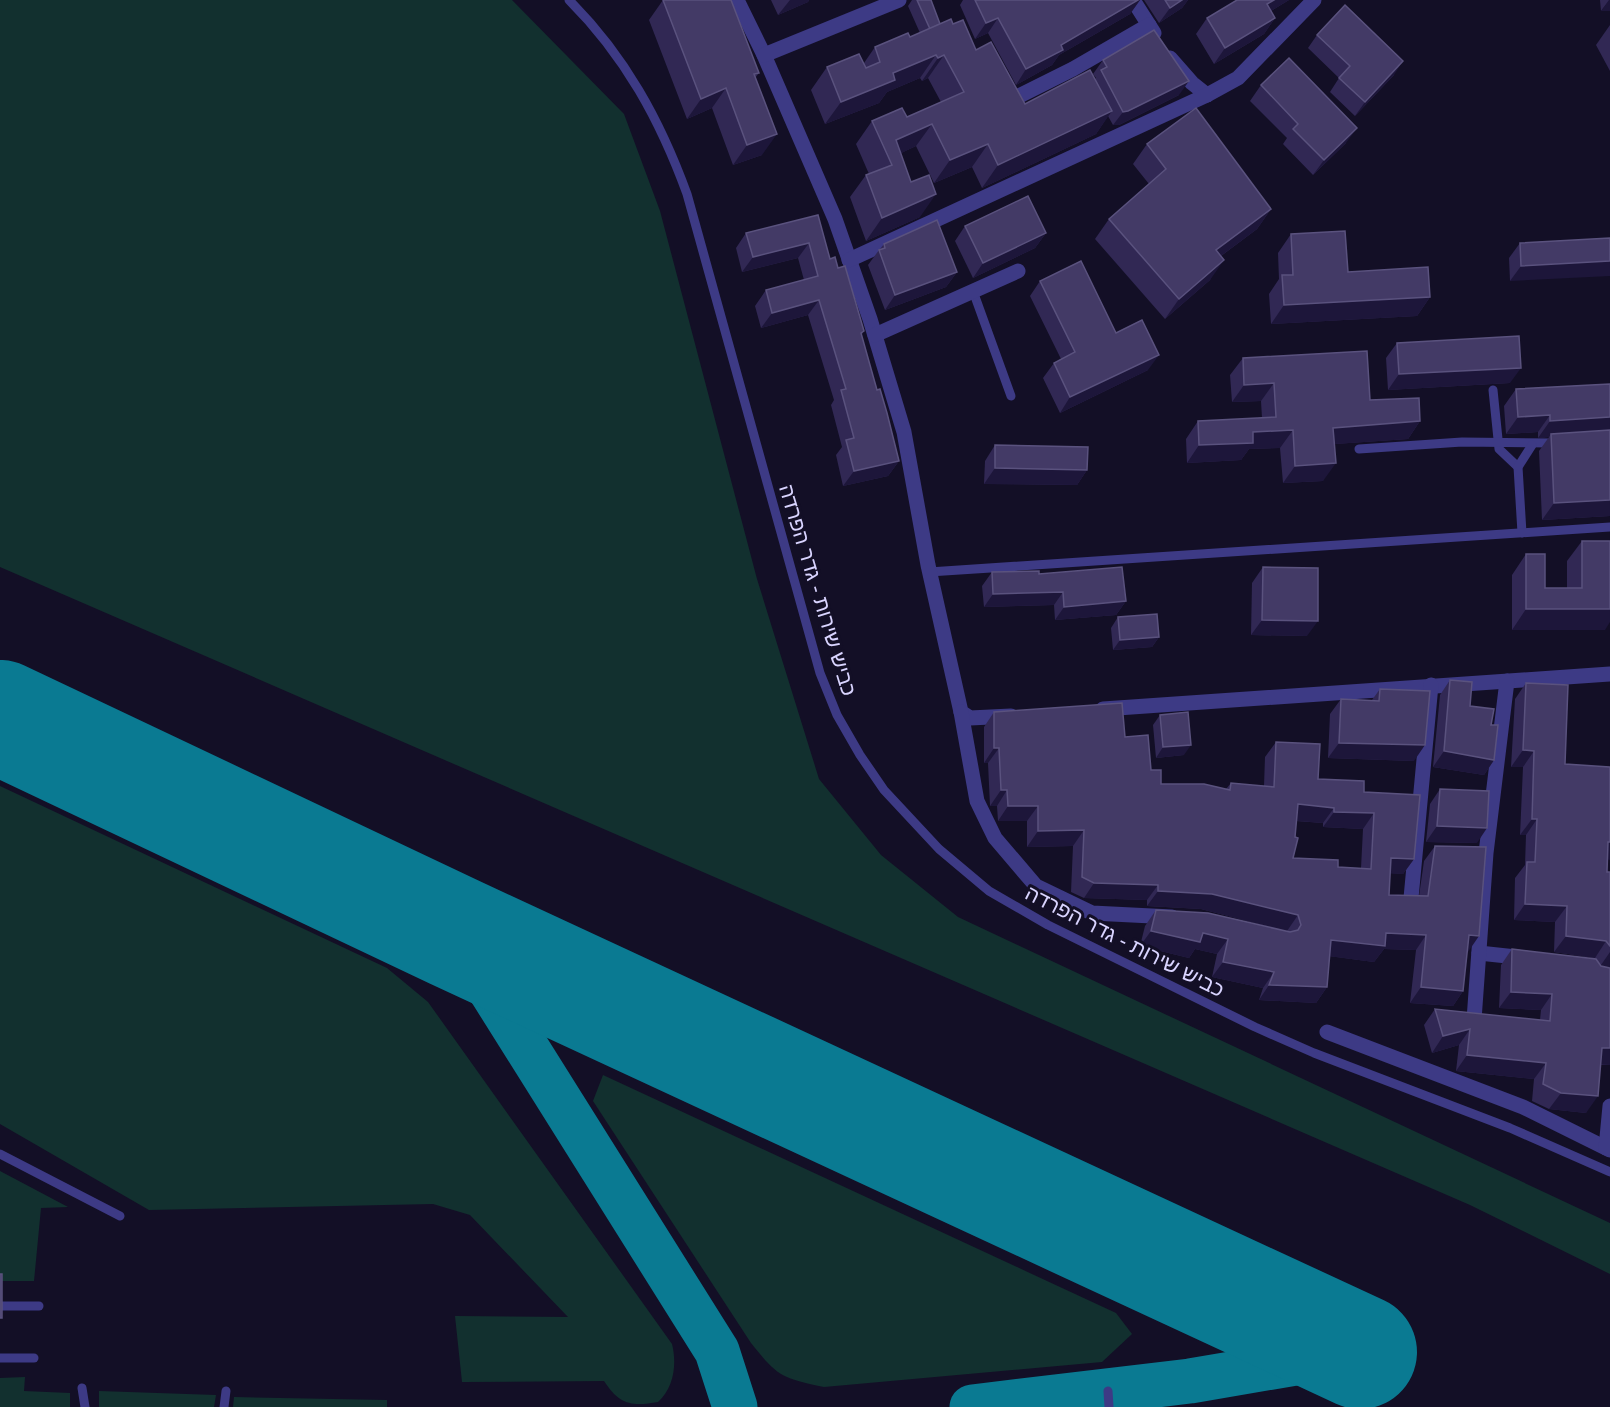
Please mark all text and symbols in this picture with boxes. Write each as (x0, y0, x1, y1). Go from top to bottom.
street label: כביש שירות - גדר הפרדה (775, 481, 861, 699)
street label: כביש שירות - גדר הפרדה (1022, 881, 1228, 1001)

